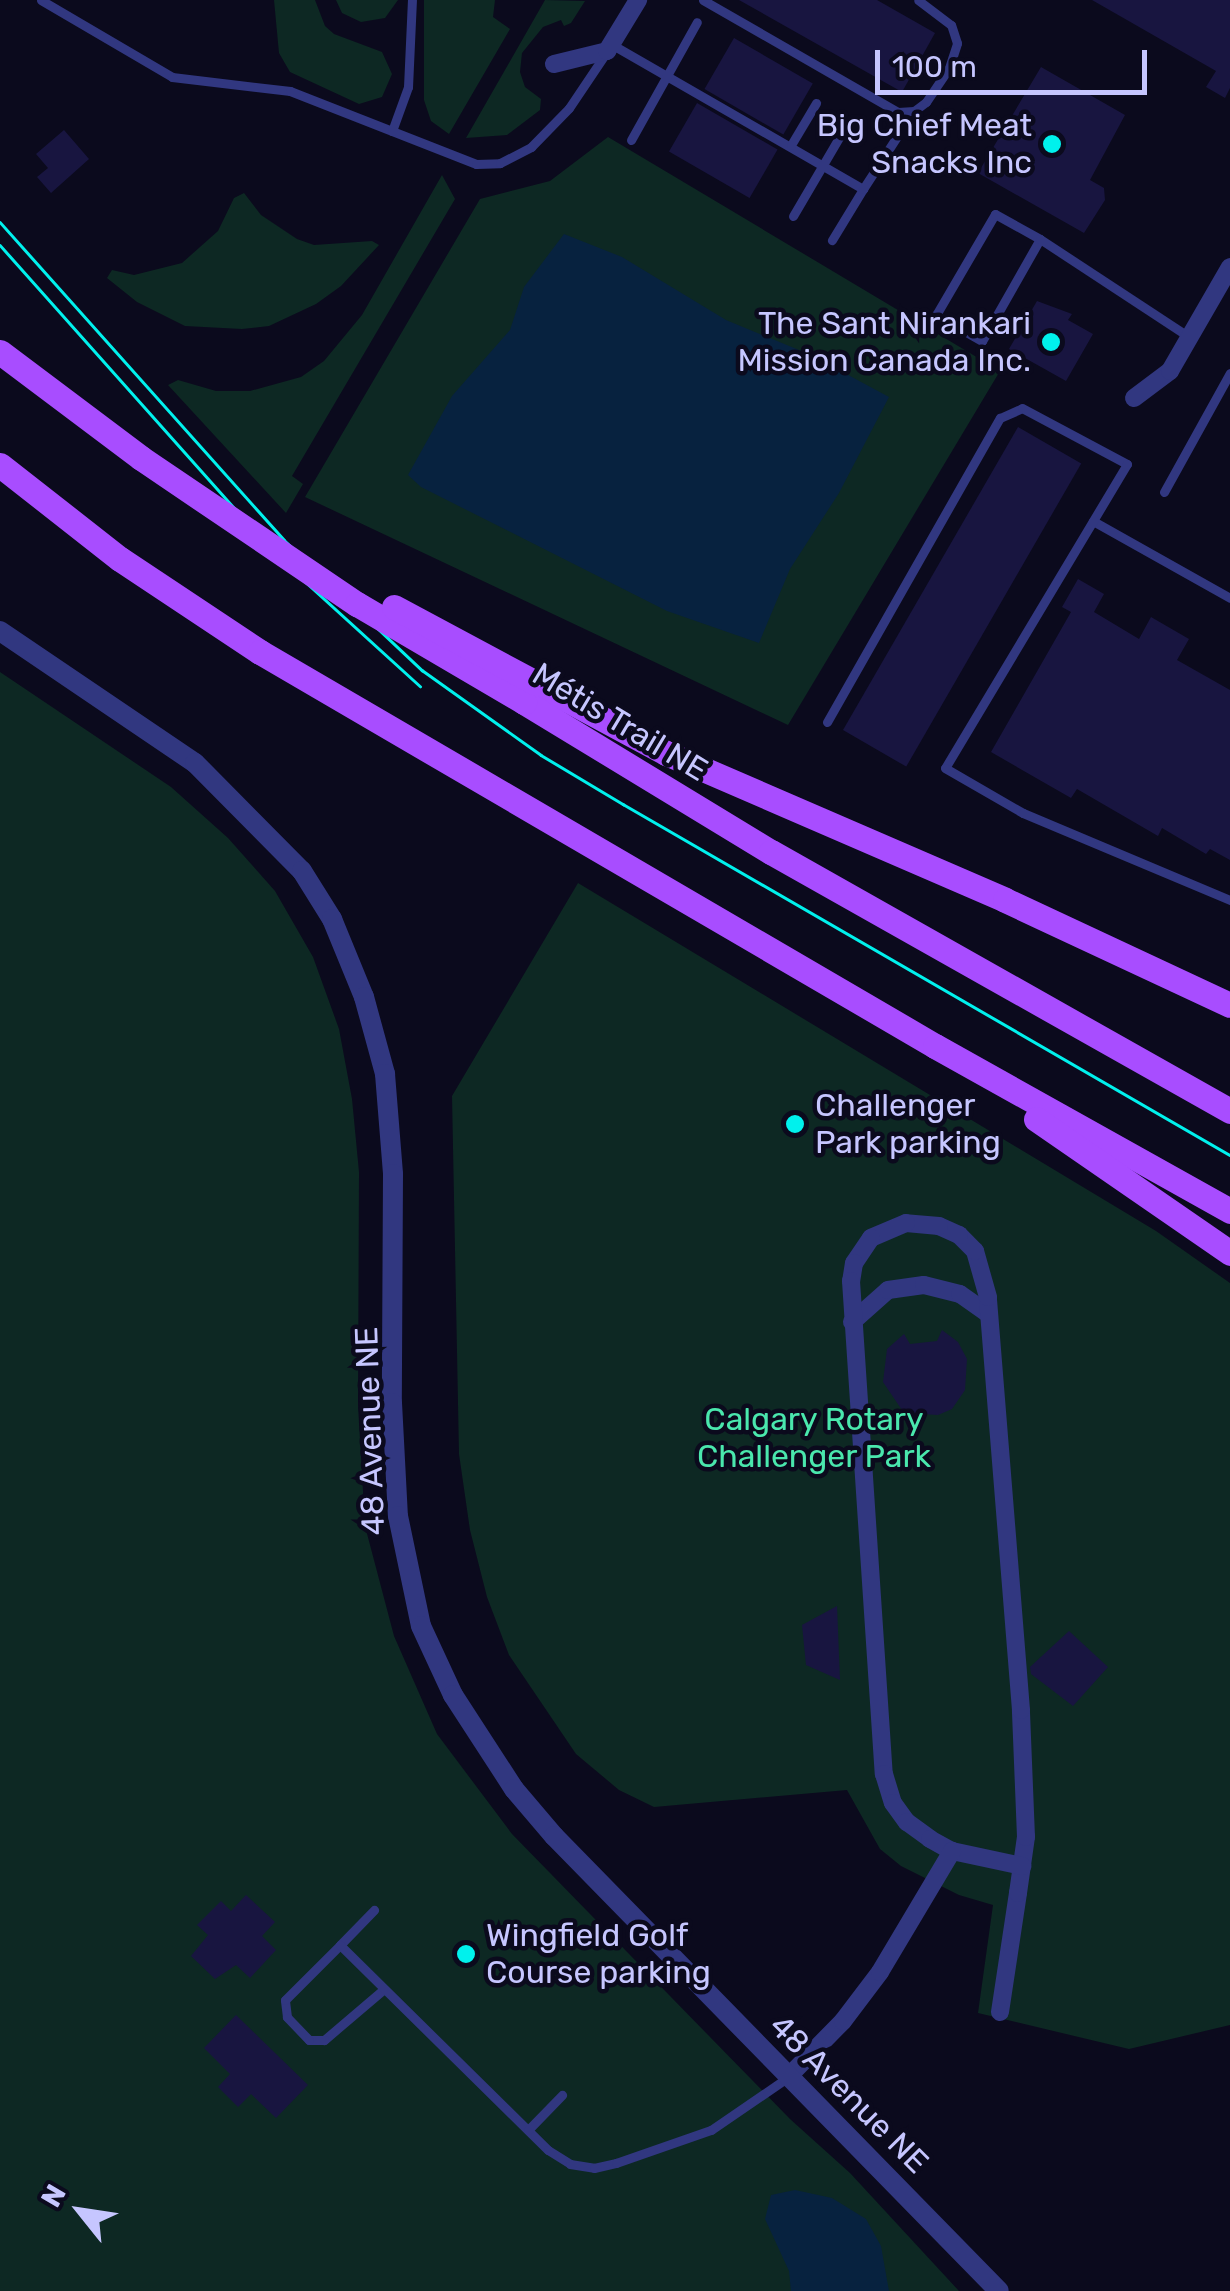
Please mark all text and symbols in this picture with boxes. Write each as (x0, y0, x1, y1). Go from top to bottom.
scale bar (880, 30, 1152, 92)
text: 100 m (892, 49, 977, 85)
place label: Big Chief Meat Snacks Inc (816, 107, 1032, 182)
marker: Big Chief Meat Snacks Inc (1041, 133, 1063, 155)
place label: The Sant Nirankari Mission Canada Inc. (737, 305, 1031, 380)
marker: The Sant Nirankari Mission Canada Inc. (1040, 331, 1062, 353)
street label: Métis Trail NE (525, 655, 715, 789)
place label: Challenger Park parking (815, 1087, 1001, 1162)
marker: Challenger Park parking (784, 1113, 806, 1135)
street label: 48 Avenue NE (347, 1326, 393, 1536)
park label: Calgary Rotary Challenger Park (697, 1401, 931, 1476)
place label: Wingfield Golf Course parking (486, 1917, 711, 1992)
marker: Wingfield Golf Course parking (455, 1943, 477, 1965)
street label: 48 Avenue NE (761, 2006, 937, 2182)
north arrow (30, 2161, 130, 2261)
text: N (34, 2179, 73, 2213)

